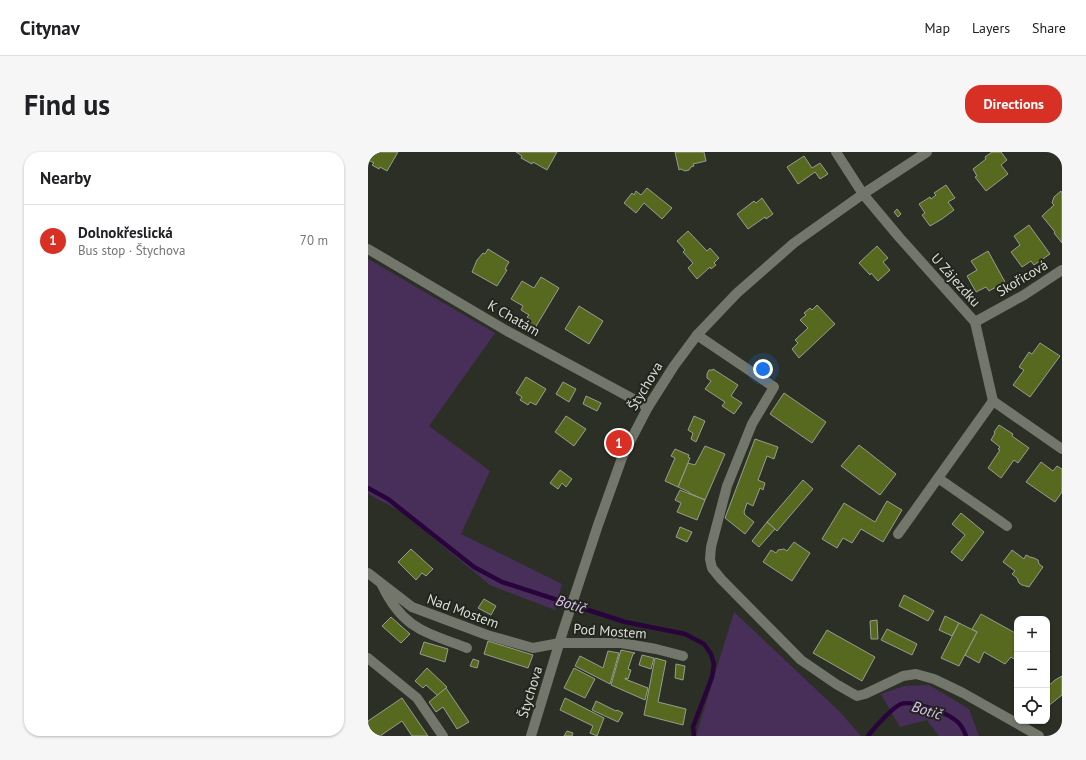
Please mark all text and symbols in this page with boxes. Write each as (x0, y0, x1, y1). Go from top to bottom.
text: Citynav (20, 16, 80, 40)
text: Map (924, 19, 950, 37)
text: Layers (972, 19, 1010, 37)
text: Share (1032, 19, 1066, 37)
button: Directions (965, 85, 1062, 123)
text: Find us (24, 86, 110, 123)
text: Nearby (40, 167, 91, 189)
text: Dolnokřeslická (78, 223, 173, 242)
text: 1 (49, 232, 57, 249)
text: 70 m (300, 232, 328, 249)
text: Bus stop · Štychova (78, 242, 185, 259)
street label: U Zájezdku (927, 250, 985, 310)
street label: Skořicová (993, 256, 1051, 300)
street label: K Chatám (485, 296, 543, 340)
street label: Štychova (623, 358, 667, 414)
your location (753, 359, 773, 379)
pin: 1 (606, 428, 632, 458)
street label: Nad Mostem (425, 590, 501, 632)
water label: Botič (553, 590, 590, 618)
map controls (1014, 616, 1050, 724)
button: + (1014, 616, 1050, 652)
street label: Pod Mostem (573, 619, 647, 643)
button: − (1014, 652, 1050, 688)
street label: Štychova (514, 664, 546, 720)
button: locate (1014, 688, 1050, 724)
water label: Botič (910, 696, 946, 724)

